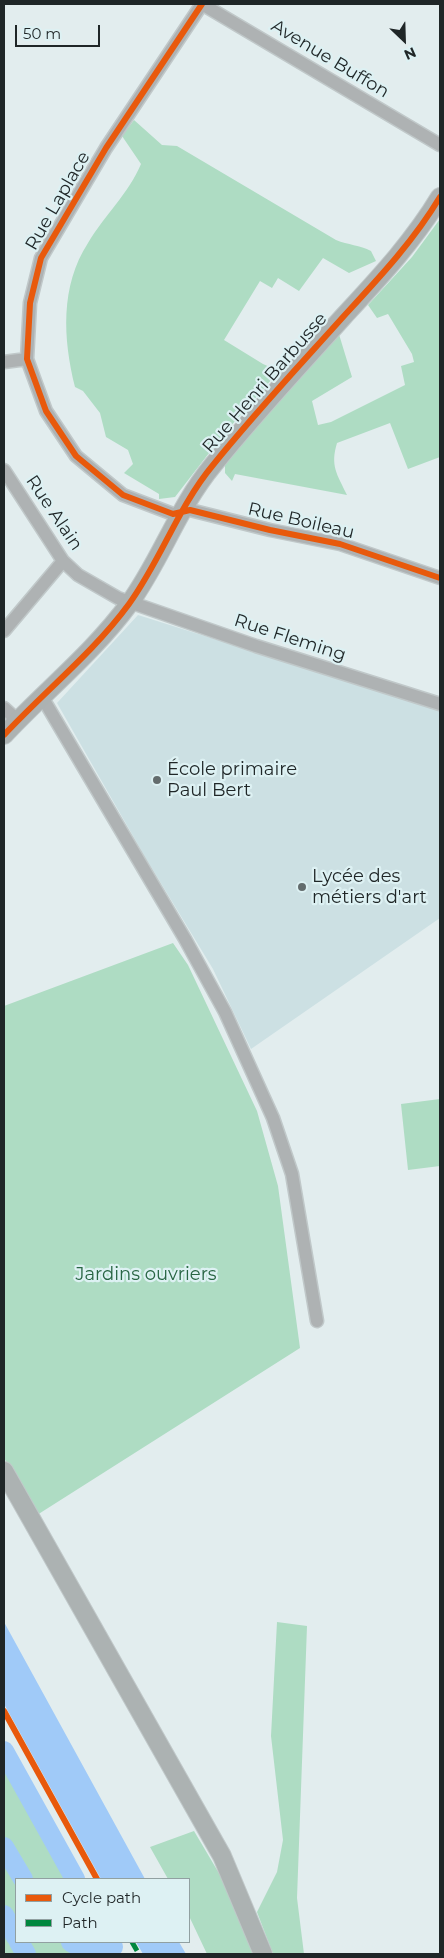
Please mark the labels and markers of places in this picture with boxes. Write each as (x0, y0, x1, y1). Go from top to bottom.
place label: École primaire Paul Bert (167, 759, 297, 802)
marker: École primaire Paul Bert (151, 774, 163, 786)
place label: Lycée des métiers d'art (312, 866, 427, 909)
marker: Lycée des métiers d'art (296, 881, 308, 893)

